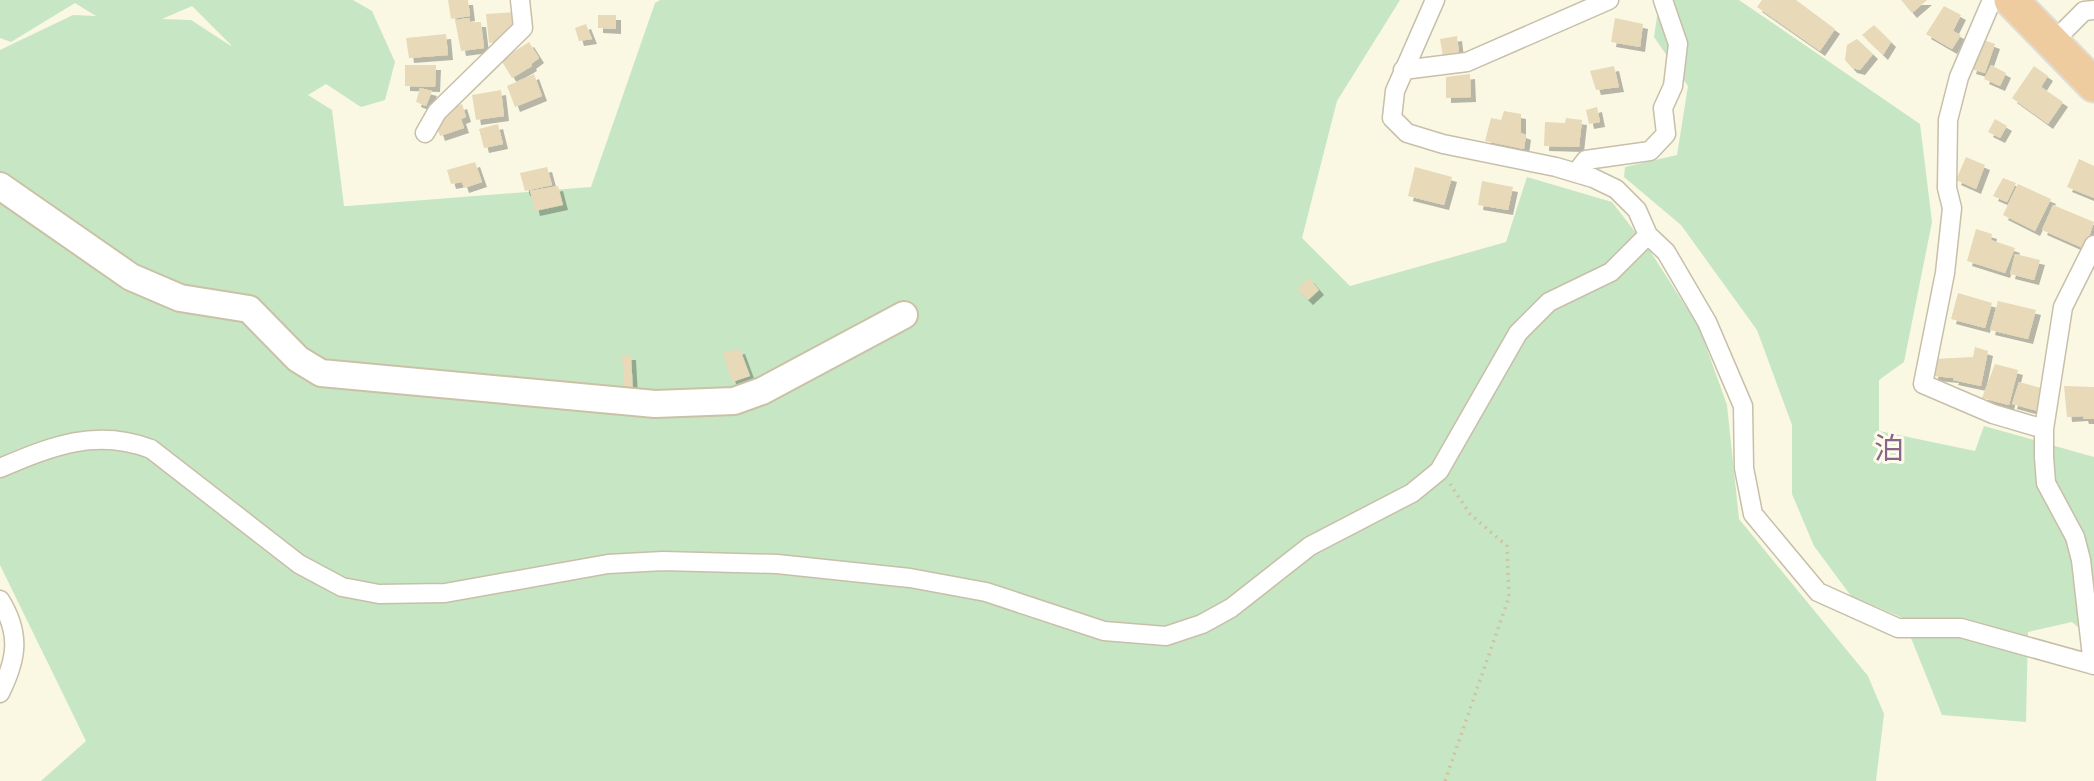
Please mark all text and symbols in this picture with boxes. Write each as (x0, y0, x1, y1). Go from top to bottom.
district label: 泊 (1874, 428, 1904, 465)

